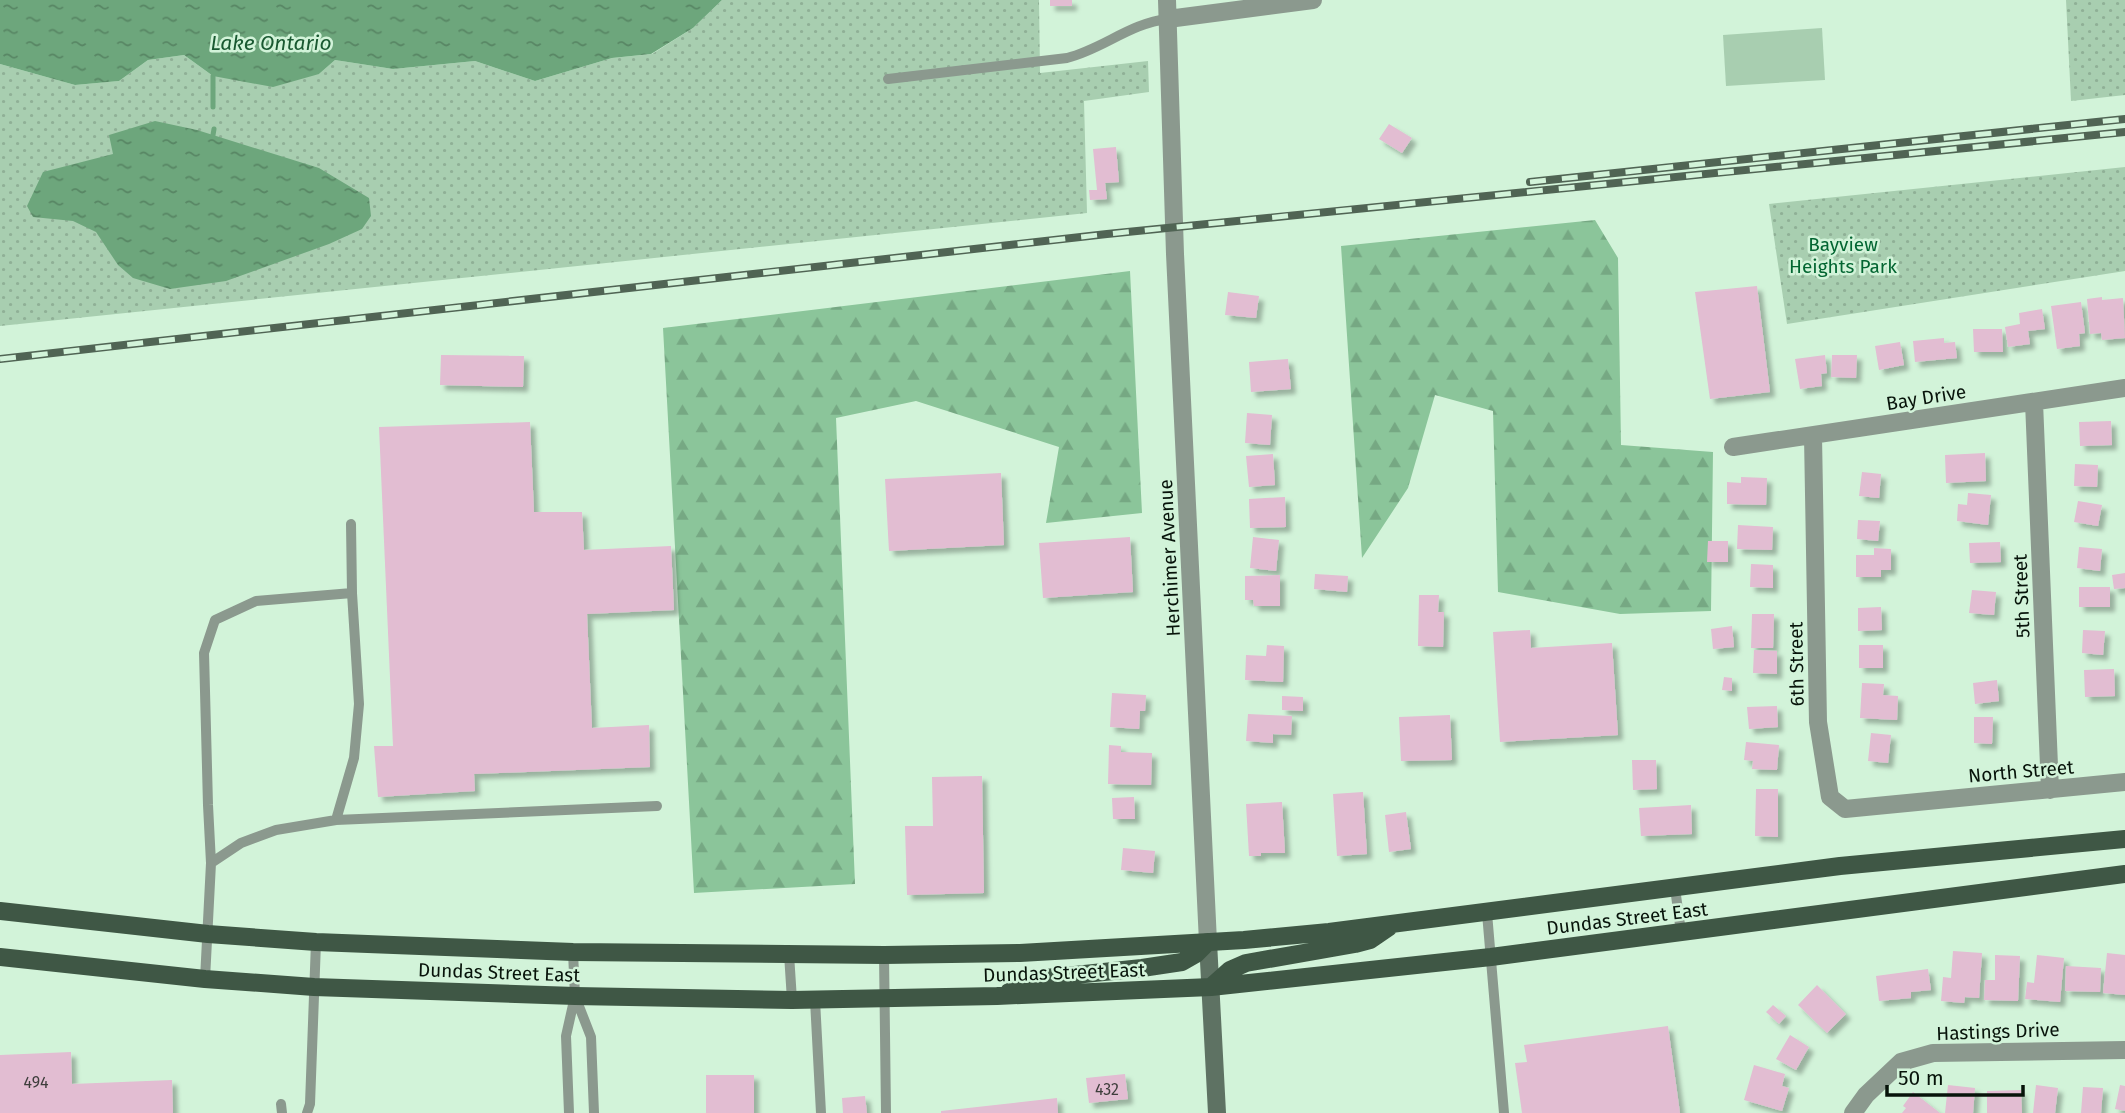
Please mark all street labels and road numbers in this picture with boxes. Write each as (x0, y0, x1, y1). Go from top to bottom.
street label: Bay Drive (1885, 380, 1968, 415)
street label: Herchimer Avenue (1154, 479, 1185, 637)
street label: 5th Street (2009, 553, 2034, 638)
street label: 6th Street (1784, 621, 1809, 707)
street label: North Street (1967, 755, 2075, 788)
street label: Dundas Street East (1545, 897, 1709, 940)
street label: Dundas Street East (418, 958, 581, 987)
street label: Dundas Street East (983, 958, 1146, 987)
street label: Hastings Drive (1936, 1018, 2060, 1045)

